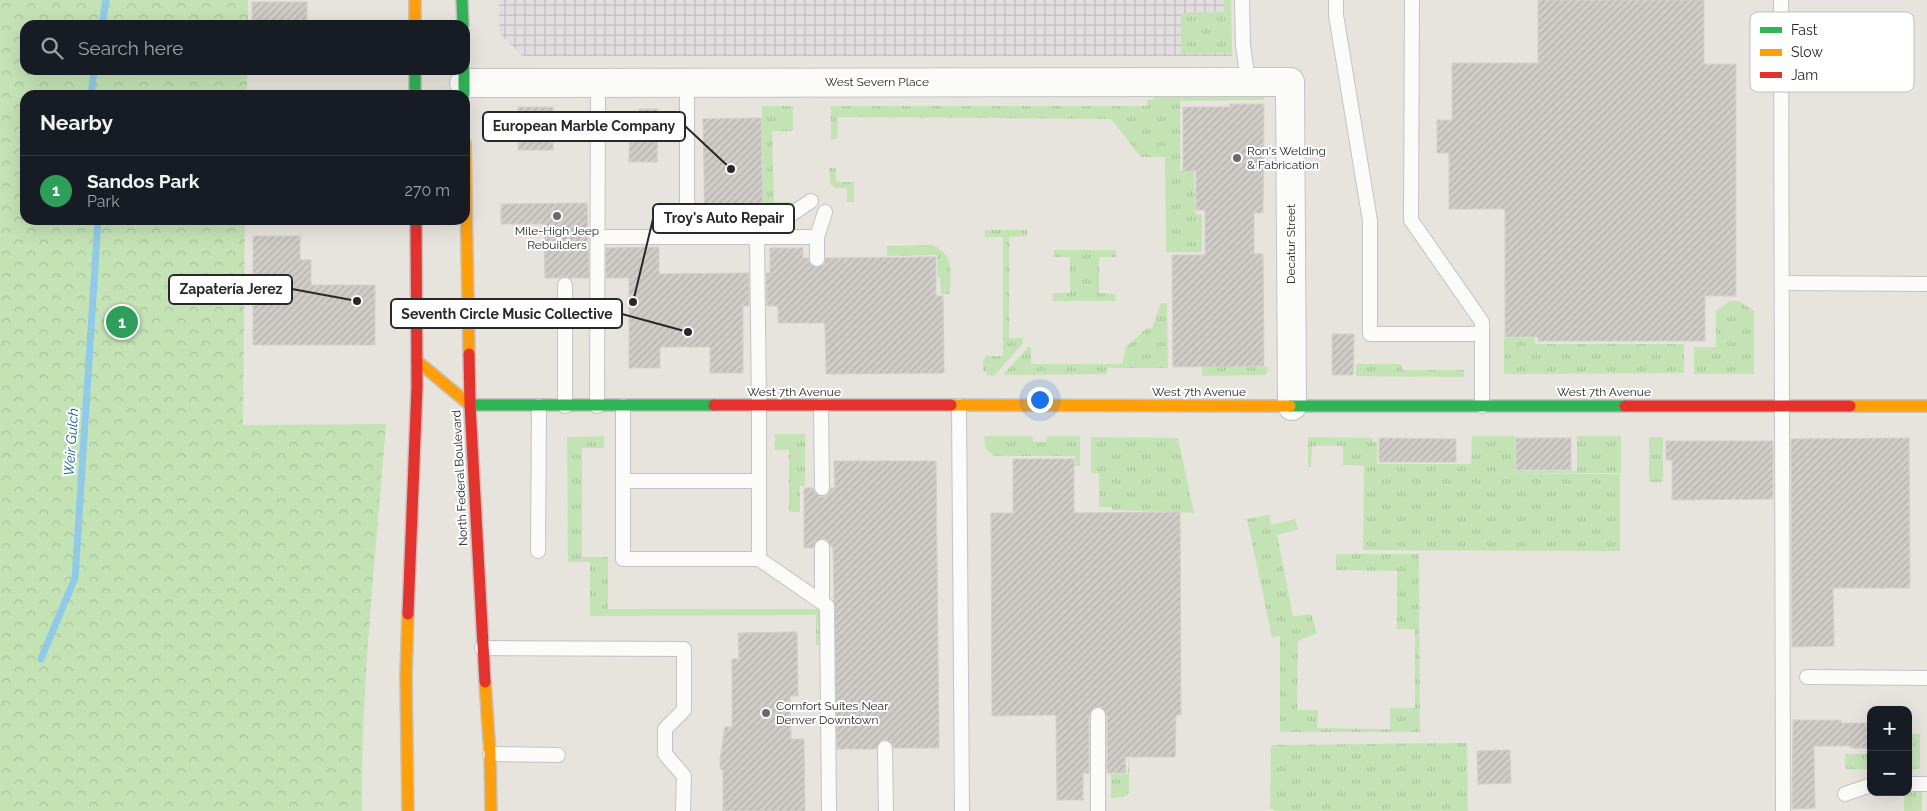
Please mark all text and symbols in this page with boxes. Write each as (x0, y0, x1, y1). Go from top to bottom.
legend (1750, 12, 1914, 92)
search box (20, 20, 470, 75)
text: Fast (1791, 22, 1818, 38)
icon: search (38, 34, 66, 62)
text: Search here (78, 37, 184, 59)
text: Slow (1791, 44, 1823, 60)
text: Jam (1791, 67, 1818, 83)
street label: West Severn Place (825, 75, 929, 89)
text: Nearby (40, 110, 113, 135)
callout: European Marble Company (483, 112, 685, 141)
text: European Marble Company (493, 118, 676, 134)
place label: Ron's Welding & Fabrication (1247, 144, 1326, 172)
marker: Ron's Welding & Fabrication (1231, 152, 1243, 164)
text: Sandos Park (87, 170, 199, 192)
text: 1 (52, 181, 60, 200)
text: 270 m (405, 181, 450, 200)
text: Park (87, 192, 120, 211)
callout: Troy's Auto Repair (653, 204, 794, 233)
street label: Decatur Street (1284, 204, 1298, 284)
marker: Mile-High Jeep Rebuilders (551, 210, 563, 222)
text: Troy's Auto Repair (664, 210, 785, 226)
place label: Mile-High Jeep Rebuilders (515, 224, 599, 252)
callout: Zapatería Jerez (169, 275, 292, 304)
text: Zapatería Jerez (180, 281, 283, 297)
callout: Seventh Circle Music Collective (391, 299, 622, 328)
pin: 1 (106, 303, 138, 341)
text: Seventh Circle Music Collective (401, 306, 613, 322)
street label: West 7th Avenue (747, 385, 841, 399)
street label: West 7th Avenue (1152, 385, 1246, 399)
street label: West 7th Avenue (1557, 385, 1651, 399)
your location (1027, 387, 1053, 413)
water label: Weir Gulch (61, 407, 81, 476)
street label: North Federal Boulevard (449, 410, 471, 546)
place label: Comfort Suites Near Denver Downtown (776, 699, 889, 727)
map controls (1867, 706, 1912, 796)
button: + (1867, 706, 1912, 751)
marker: Comfort Suites Near Denver Downtown (760, 707, 772, 719)
button: − (1867, 751, 1912, 796)

